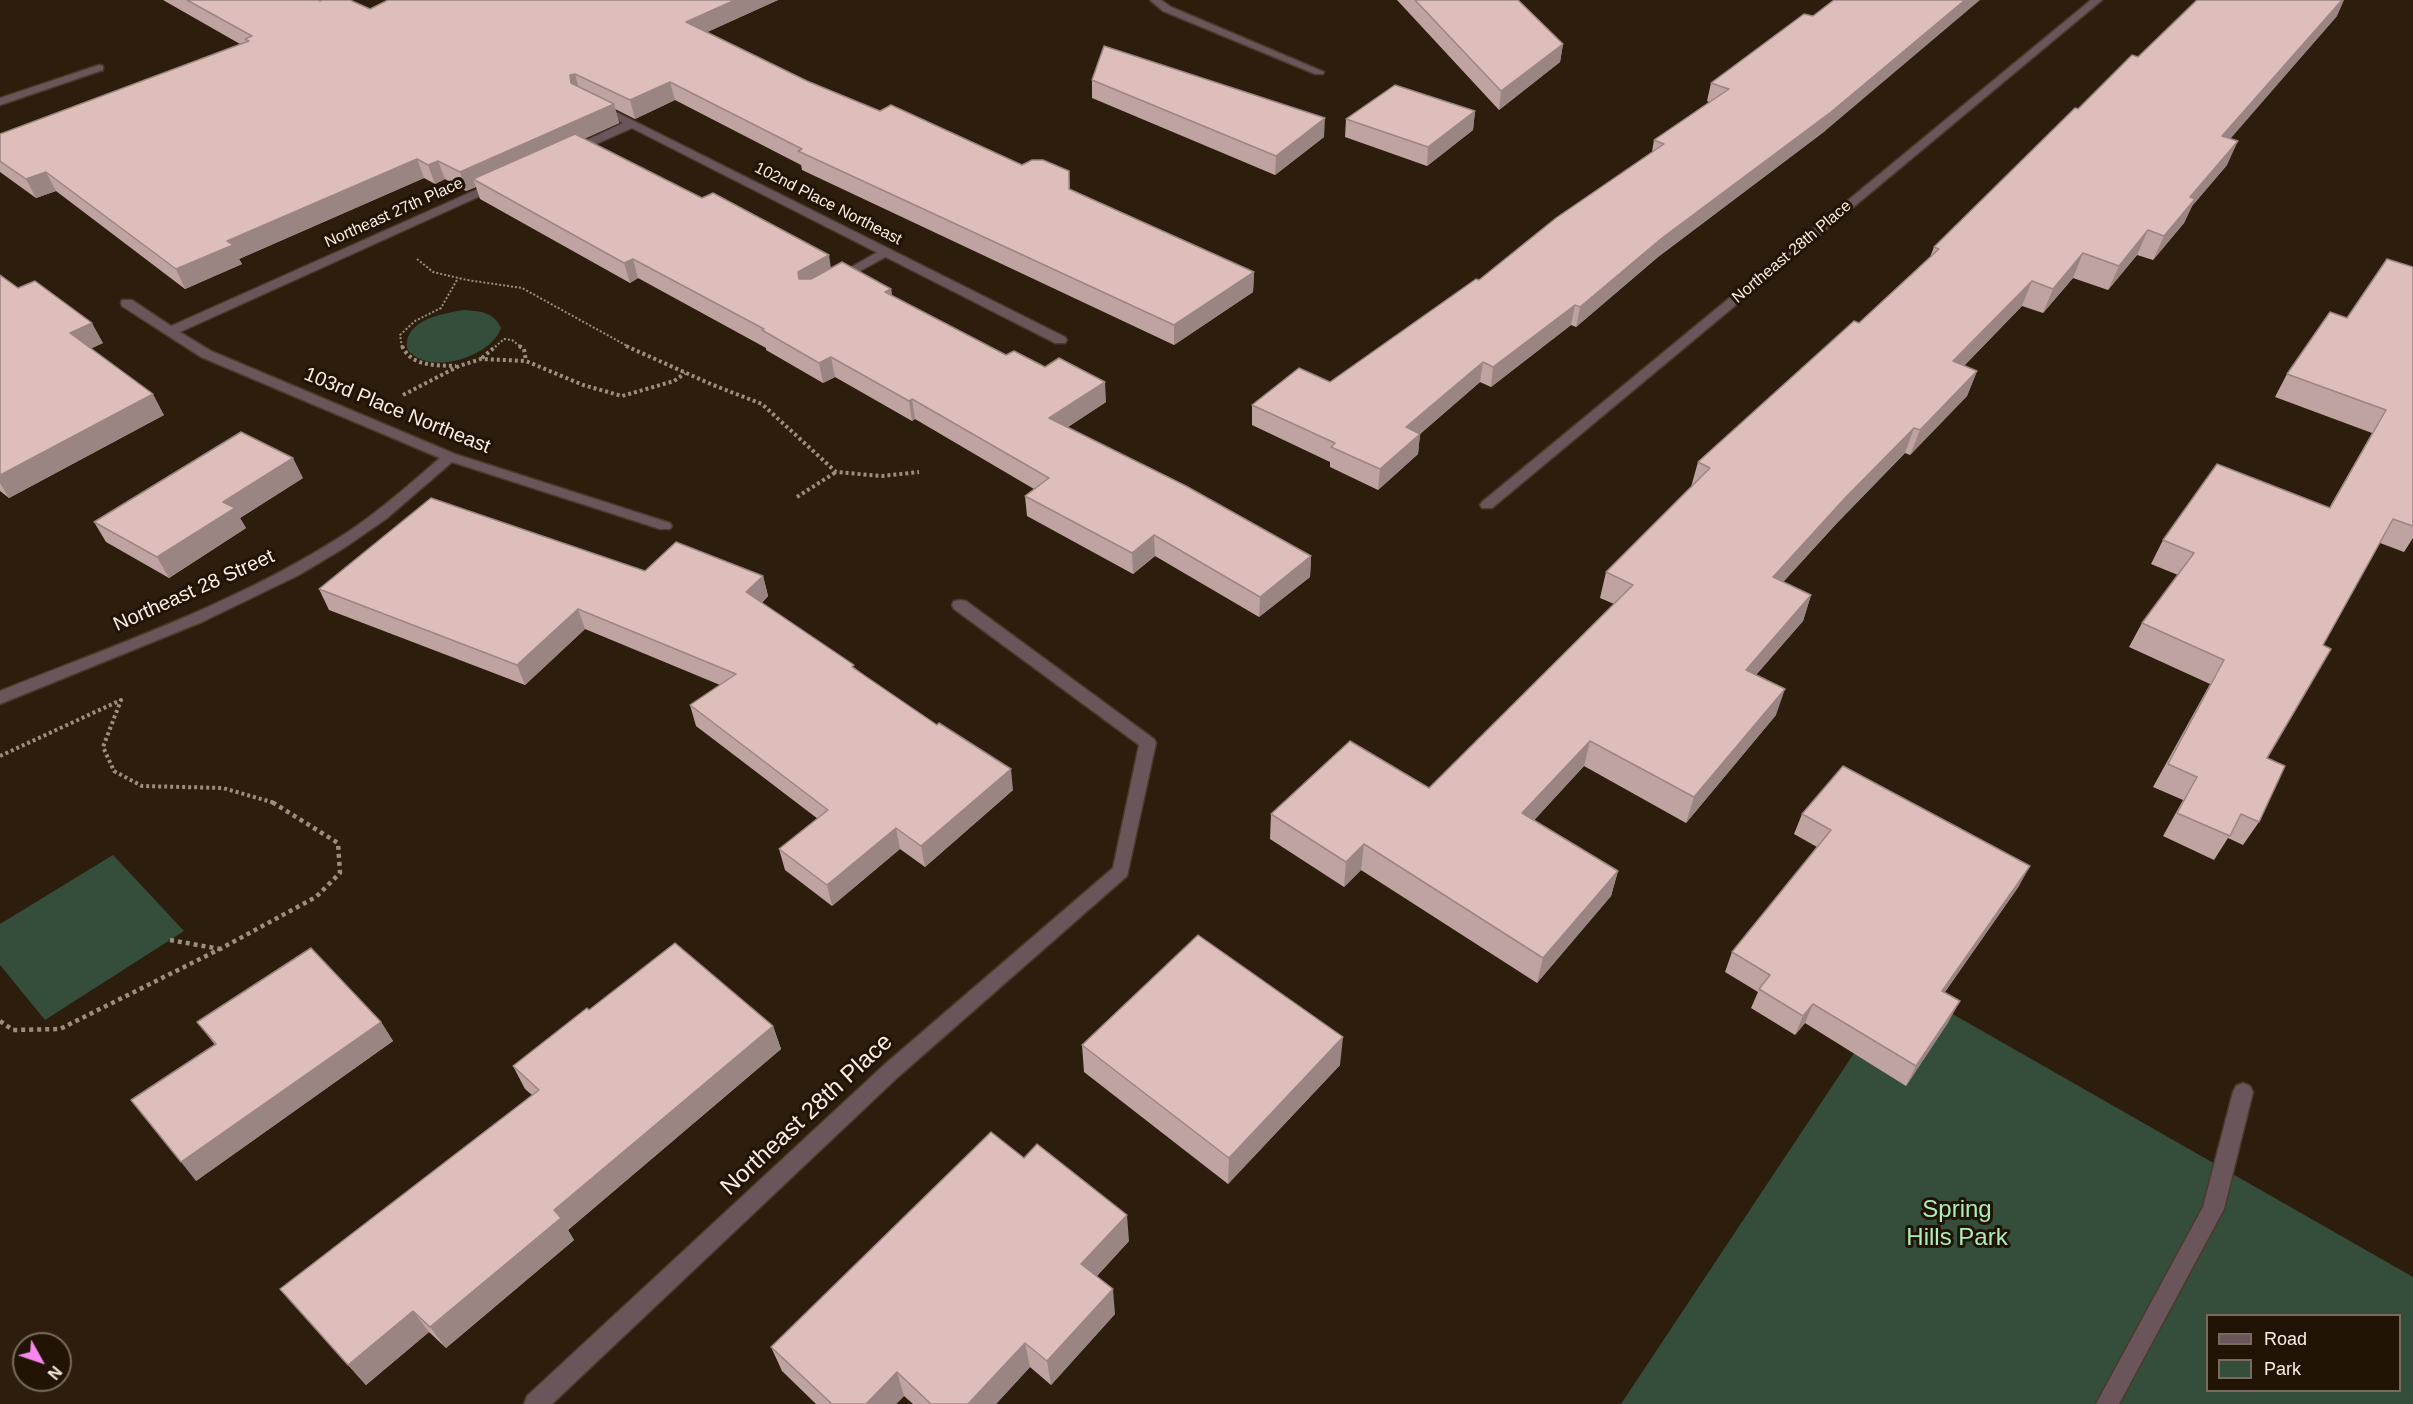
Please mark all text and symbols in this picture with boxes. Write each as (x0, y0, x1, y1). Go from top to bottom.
street label: 102nd Place Northeast (751, 158, 905, 250)
street label: Northeast 27th Place (322, 174, 466, 252)
street label: Northeast 28th Place (1729, 197, 1855, 307)
street label: 103rd Place Northeast (300, 363, 494, 459)
street label: Northeast 28 Street (110, 545, 278, 637)
street label: Northeast 28th Place (715, 1028, 899, 1202)
park label: Spring Hills Park (1906, 1196, 2008, 1252)
legend (2206, 1314, 2401, 1392)
text: Road (2264, 1329, 2307, 1349)
north arrow (12, 1332, 72, 1392)
text: Park (2264, 1359, 2301, 1379)
text: N (44, 1363, 65, 1382)

